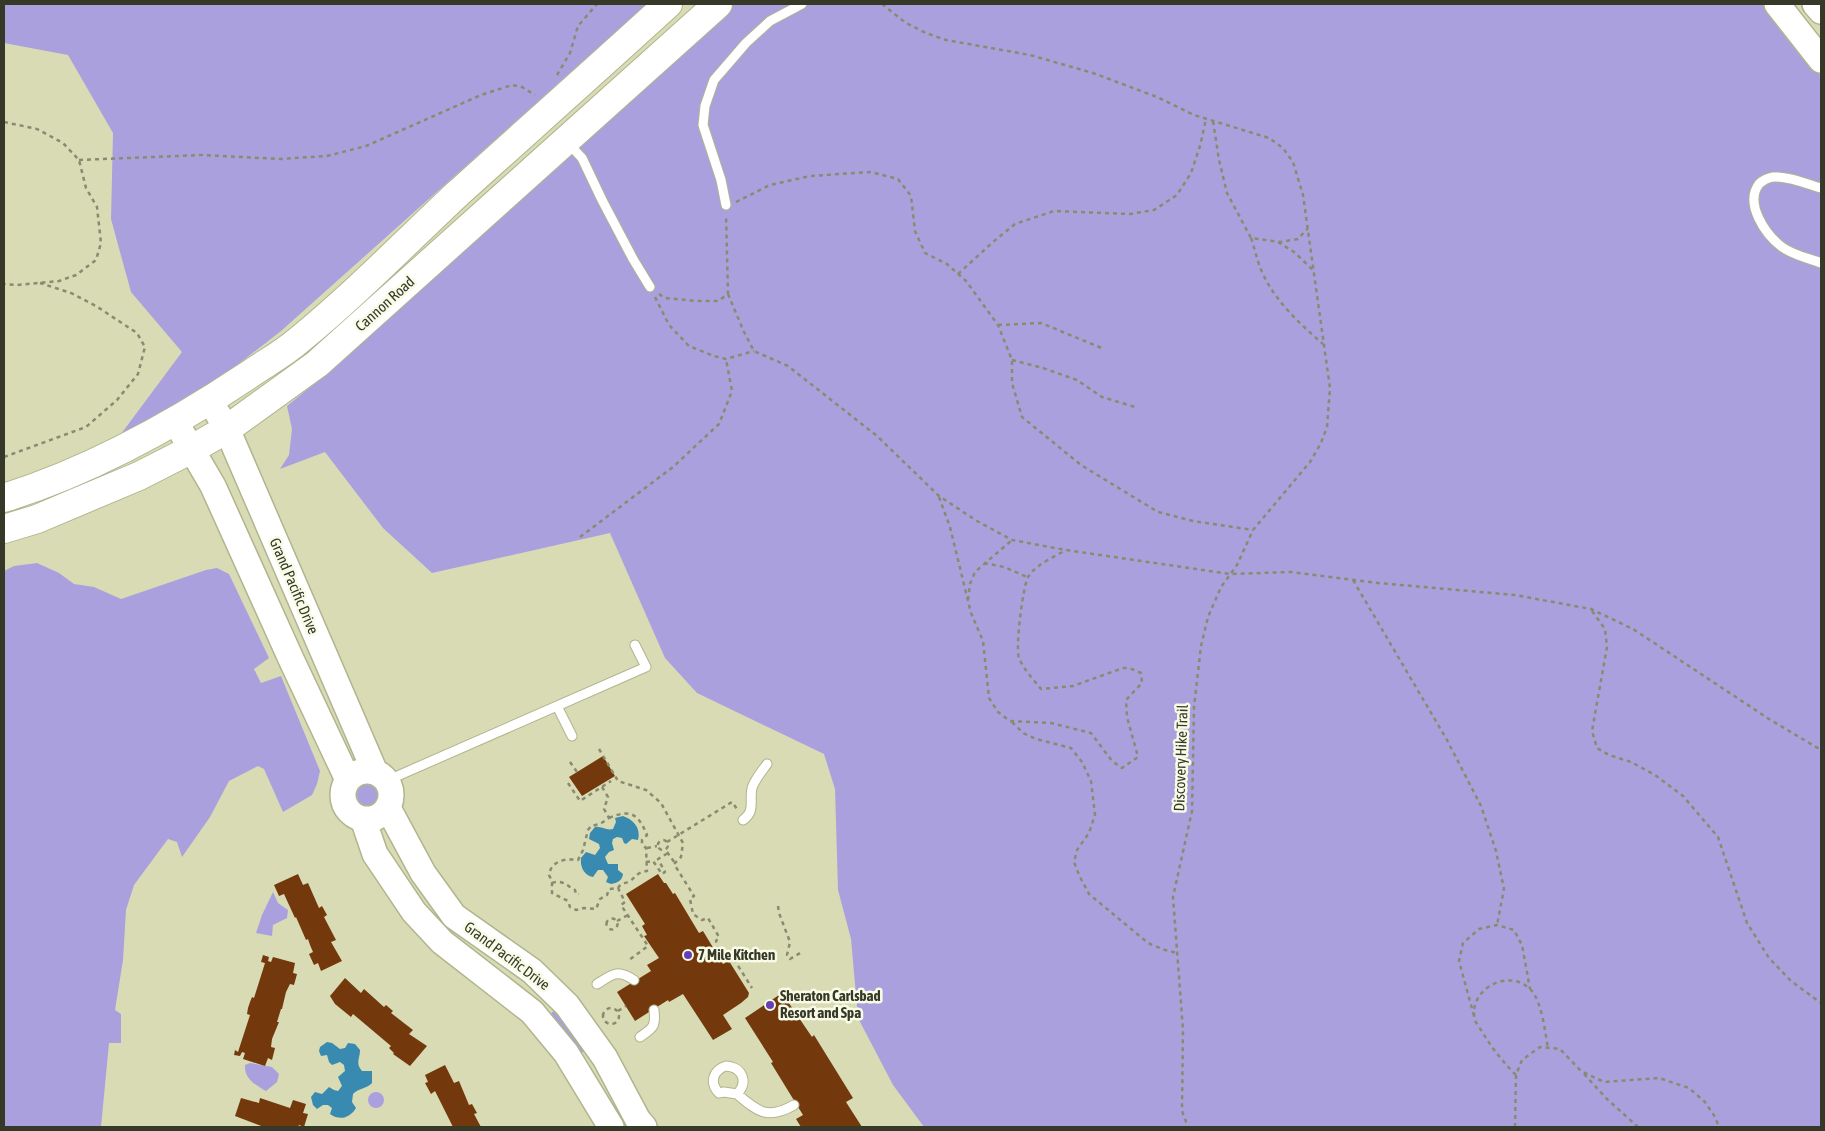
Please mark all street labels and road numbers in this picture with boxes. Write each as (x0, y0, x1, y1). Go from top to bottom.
street label: Cannon Road (352, 273, 418, 334)
street label: Grand Pacific Drive (267, 535, 322, 637)
street label: Discovery Hike Trail (1170, 704, 1191, 812)
street label: Grand Pacific Drive (461, 918, 554, 993)

